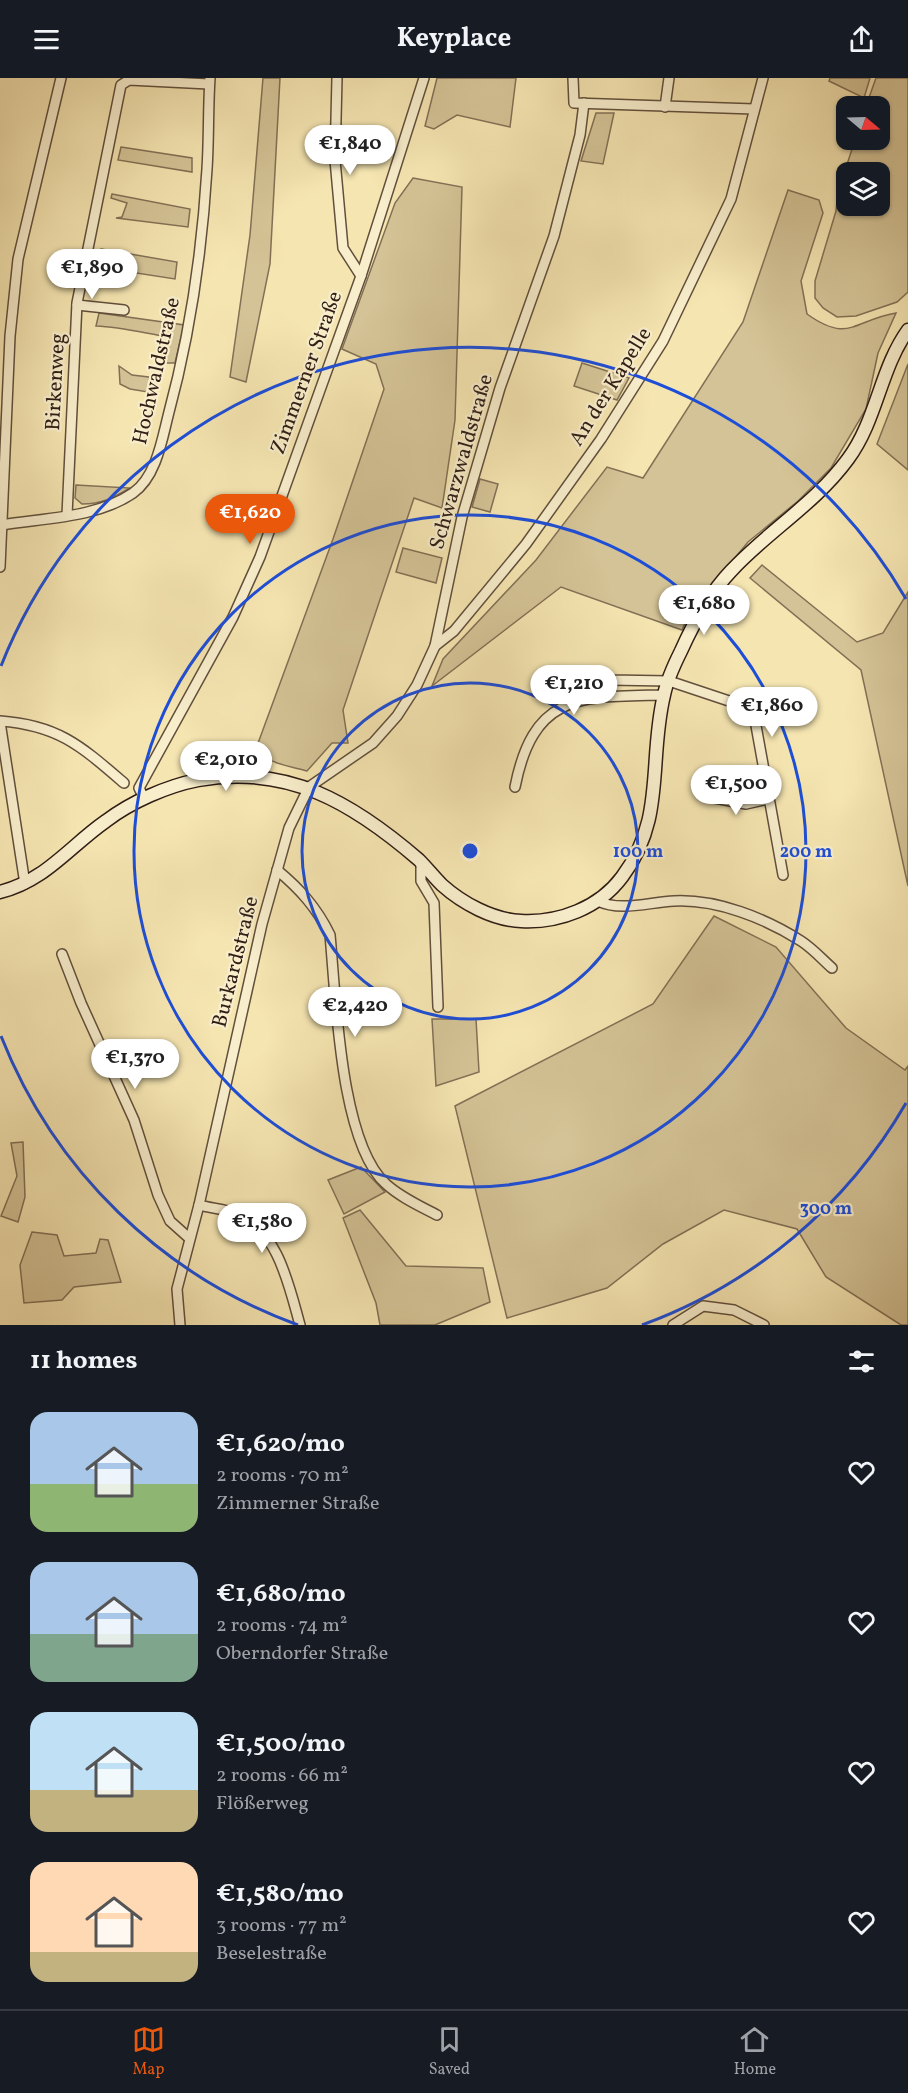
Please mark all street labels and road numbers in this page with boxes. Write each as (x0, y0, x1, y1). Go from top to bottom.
street label: Zimmerner Straße (264, 287, 350, 459)
street label: Hochwaldstraße (126, 294, 188, 448)
street label: An der Kapelle (563, 322, 659, 452)
street label: Birkenweg (39, 332, 73, 432)
street label: Schwarzwaldstraße (423, 371, 501, 553)
street label: Burkardstraße (206, 893, 266, 1031)

